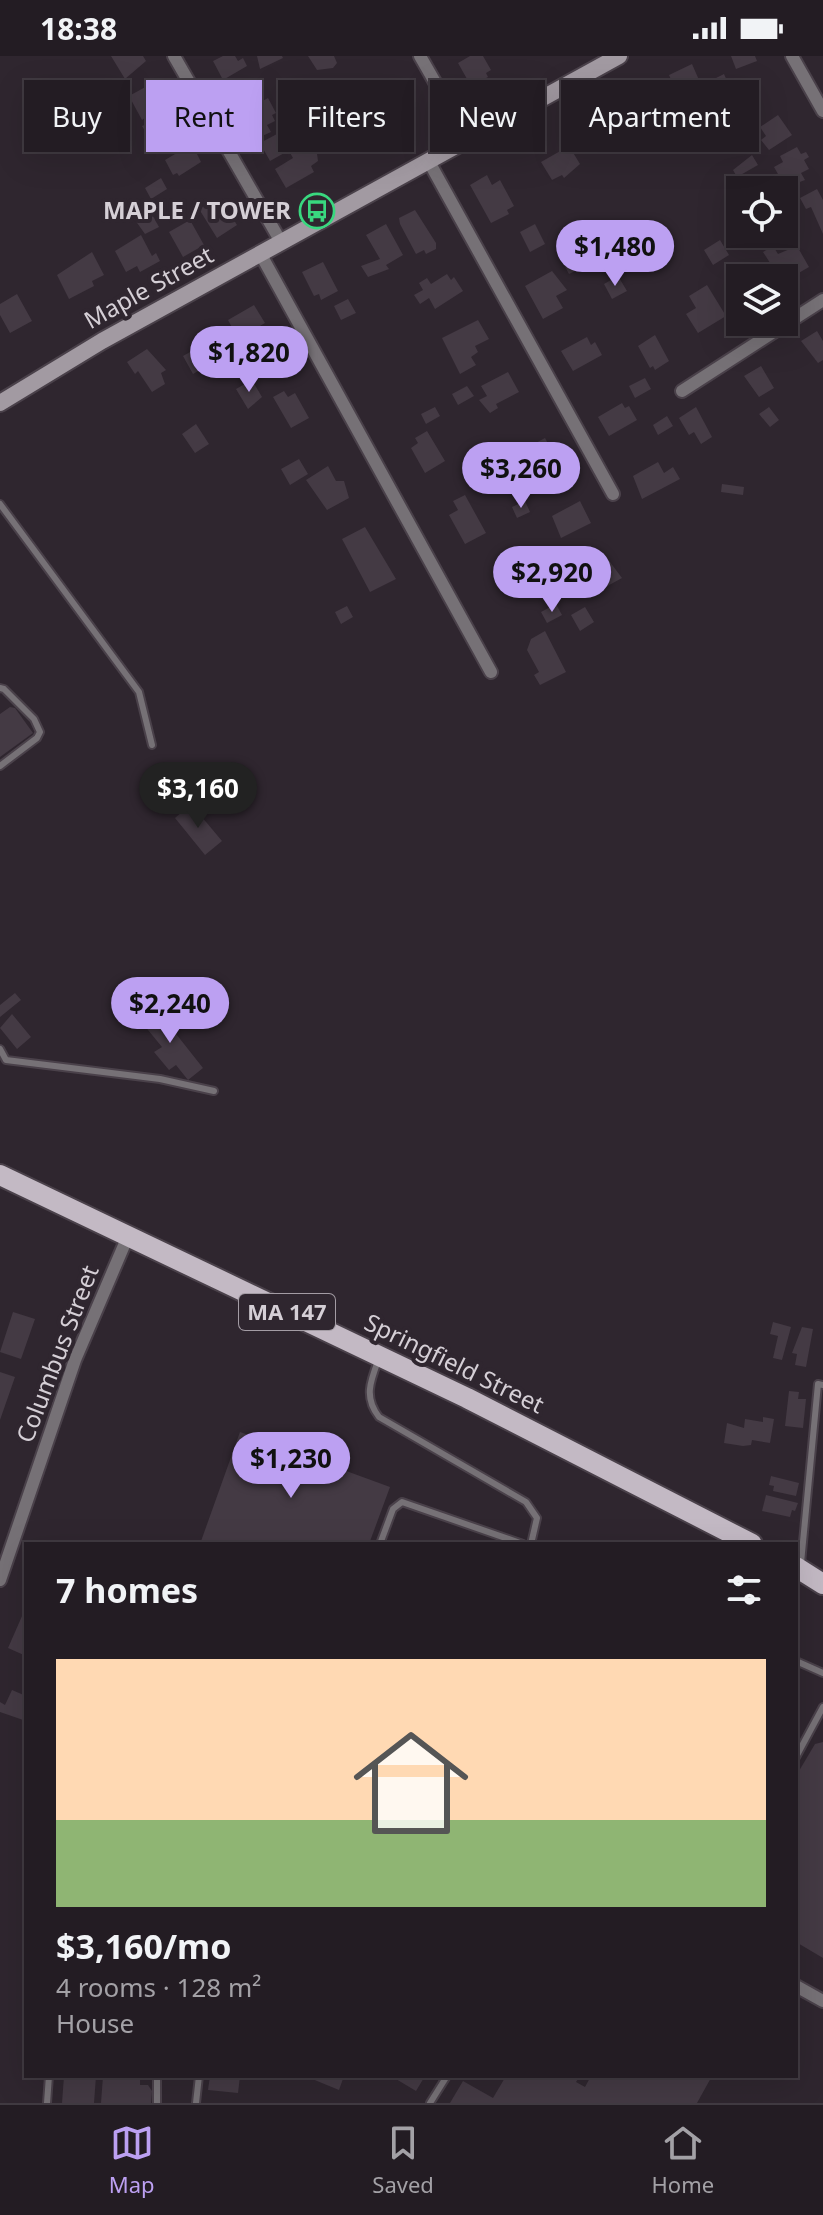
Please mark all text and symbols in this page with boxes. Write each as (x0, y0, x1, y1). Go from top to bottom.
text: 18:38 (40, 8, 117, 49)
chip: Buy (24, 80, 130, 152)
chip: Rent (146, 80, 262, 152)
chip: Filters (278, 80, 414, 152)
chip: New (430, 80, 545, 152)
chip: Apartment (561, 80, 759, 152)
map controls (726, 176, 798, 336)
button: locate (726, 176, 798, 248)
bus stop icon: MAPLE / TOWER (298, 192, 336, 230)
place label: MAPLE / TOWER (103, 193, 291, 226)
pin: $1,480 (550, 220, 680, 288)
text: $1,480 (574, 228, 656, 264)
street label: Maple Street (78, 237, 219, 336)
button: layers (726, 264, 798, 336)
pin: $1,820 (184, 326, 314, 394)
text: $1,820 (208, 334, 290, 370)
pin: $3,260 (456, 442, 586, 510)
text: $3,260 (480, 450, 562, 486)
pin: $2,920 (487, 546, 617, 614)
text: $2,920 (511, 554, 593, 590)
pin: $3,160 (133, 762, 263, 830)
text: $3,160 (157, 770, 239, 806)
pin: $2,240 (105, 977, 235, 1045)
text: $2,240 (129, 985, 211, 1021)
street label: Columbus Street (8, 1260, 106, 1447)
road number: MA 147 (239, 1294, 335, 1330)
street label: Springfield Street (359, 1305, 550, 1421)
pin: $1,230 (226, 1432, 356, 1500)
text: $1,230 (250, 1440, 332, 1476)
text: 7 homes (56, 1567, 198, 1613)
icon: filters (722, 1568, 766, 1612)
icon: home (339, 1711, 483, 1855)
text: $3,160/mo (56, 1923, 231, 1969)
text: 4 rooms · 128 m² (56, 1969, 261, 2005)
text: House (56, 2005, 134, 2041)
tab: Map (109, 2121, 155, 2199)
tab: Saved (372, 2121, 434, 2199)
tab: Home (652, 2121, 714, 2199)

